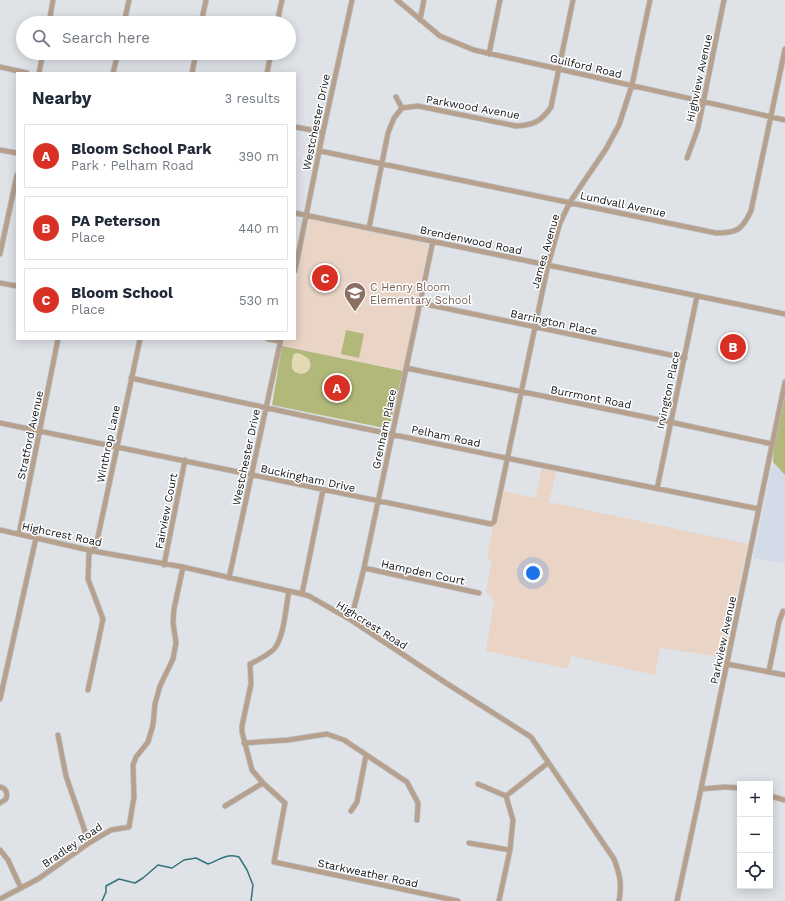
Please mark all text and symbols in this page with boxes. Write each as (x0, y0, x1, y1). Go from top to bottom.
search box (16, 16, 296, 60)
icon: search (30, 27, 52, 49)
text: Search here (62, 29, 150, 47)
street label: Highview Avenue (684, 33, 715, 123)
street label: Guilford Road (549, 52, 623, 81)
street label: Westchester Drive (300, 73, 333, 172)
text: Nearby (32, 88, 91, 108)
text: 3 results (225, 91, 280, 106)
street label: Parkwood Avenue (425, 93, 521, 122)
text: Bloom School Park (71, 140, 211, 158)
text: A (42, 149, 50, 164)
text: 390 m (238, 149, 279, 164)
text: Park · Pelham Road (71, 158, 194, 173)
street label: Lundvall Avenue (579, 189, 667, 220)
text: PA Peterson (71, 212, 160, 230)
street label: James Avenue (529, 212, 562, 290)
text: B (42, 221, 50, 236)
text: 440 m (238, 221, 279, 236)
street label: Brendenwood Road (419, 223, 523, 258)
text: Place (71, 230, 105, 245)
pin: C (312, 263, 338, 293)
school or university icon: C Henry Bloom Elementary School (342, 280, 368, 313)
place label: C Henry Bloom Elementary School (370, 281, 472, 307)
text: Bloom School (71, 284, 173, 302)
text: C (42, 293, 50, 308)
text: 530 m (239, 293, 279, 308)
text: Place (71, 302, 105, 317)
street label: Barrington Place (509, 307, 599, 338)
pin: B (720, 332, 746, 362)
street label: Irvington Place (654, 350, 683, 430)
pin: A (324, 373, 350, 403)
street label: Burrmont Road (549, 383, 632, 412)
street label: Grenham Place (370, 388, 399, 470)
street label: Stratford Avenue (15, 389, 46, 481)
street label: Winthrop Lane (94, 404, 123, 484)
street label: Westchester Drive (230, 408, 263, 507)
street label: Pelham Road (410, 423, 482, 450)
street label: Buckingham Drive (259, 462, 356, 495)
street label: Fairview Court (153, 472, 180, 550)
street label: Highcrest Road (21, 520, 103, 549)
street label: Hampden Court (380, 557, 466, 588)
your location (523, 563, 543, 583)
street label: Parkview Avenue (708, 595, 739, 685)
street label: Highcrest Road (334, 598, 410, 653)
map controls (737, 781, 773, 889)
button: + (737, 781, 773, 817)
button: − (737, 817, 773, 853)
street label: Bradley Road (40, 820, 105, 870)
button: locate (737, 853, 773, 889)
street label: Starkweather Road (316, 856, 419, 891)

